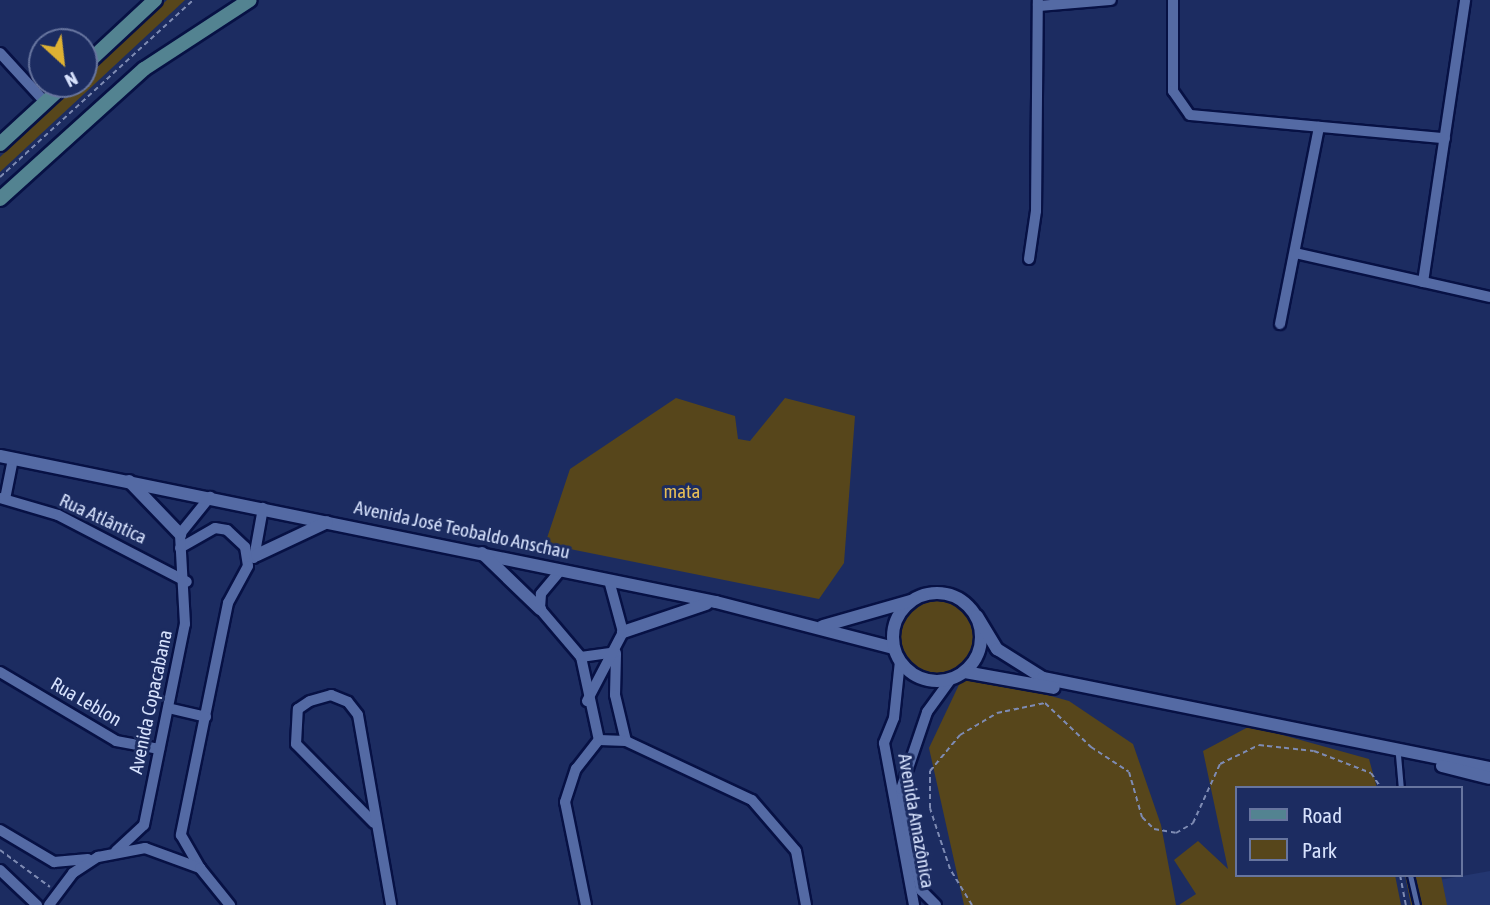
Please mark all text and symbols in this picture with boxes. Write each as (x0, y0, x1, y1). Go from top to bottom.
north arrow (28, 28, 98, 98)
text: N (62, 68, 82, 92)
park label: mata (664, 481, 700, 503)
street label: Rua Atlântica (56, 489, 150, 549)
street label: Avenida José Teobaldo Anschau (352, 496, 572, 564)
street label: Avenida Copacabana (125, 628, 177, 776)
street label: Rua Leblon (46, 673, 126, 731)
street label: Avenida Amazônica (893, 752, 939, 890)
legend (1234, 786, 1462, 877)
text: Road (1302, 803, 1342, 827)
text: Park (1302, 838, 1337, 862)

